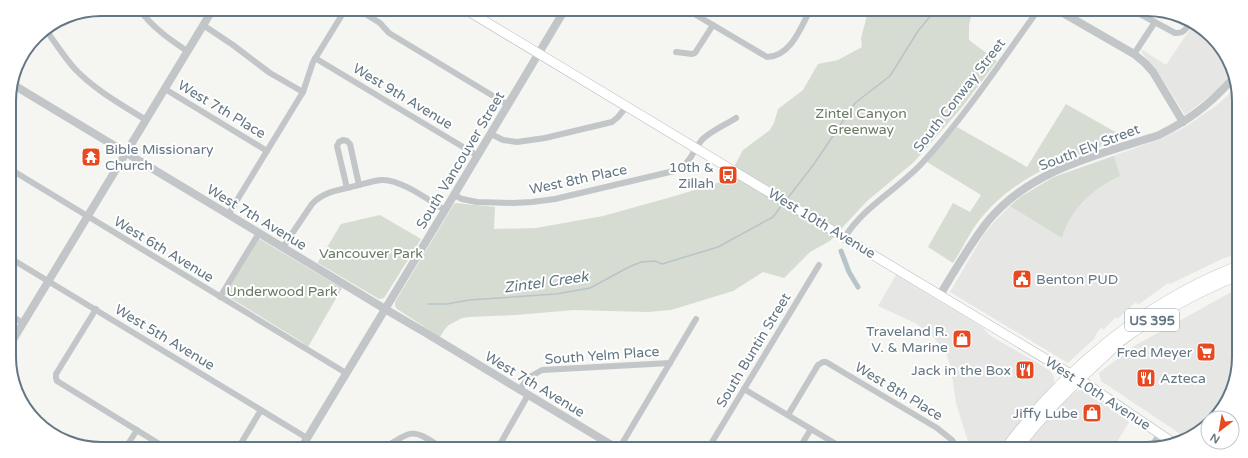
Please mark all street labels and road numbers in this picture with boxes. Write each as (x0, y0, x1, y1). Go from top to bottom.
street label: South Conway Street (910, 35, 1009, 156)
street label: West 9th Avenue (350, 60, 456, 133)
street label: West 7th Place (175, 77, 269, 142)
street label: South Vancouver Street (413, 88, 509, 232)
street label: South Ely Street (1036, 120, 1143, 175)
street label: West 8th Place (528, 161, 629, 198)
street label: West 7th Avenue (204, 181, 310, 254)
street label: West 10th Avenue (765, 185, 879, 262)
street label: West 6th Avenue (111, 213, 217, 286)
street label: South Buntin Street (712, 289, 795, 411)
street label: West 5th Avenue (112, 301, 218, 374)
road number: US 395 (1125, 309, 1179, 331)
street label: South Yelm Place (544, 343, 660, 368)
street label: West 7th Avenue (482, 348, 588, 421)
street label: West 10th Avenue (1042, 353, 1154, 434)
street label: West 8th Place (852, 359, 946, 424)

